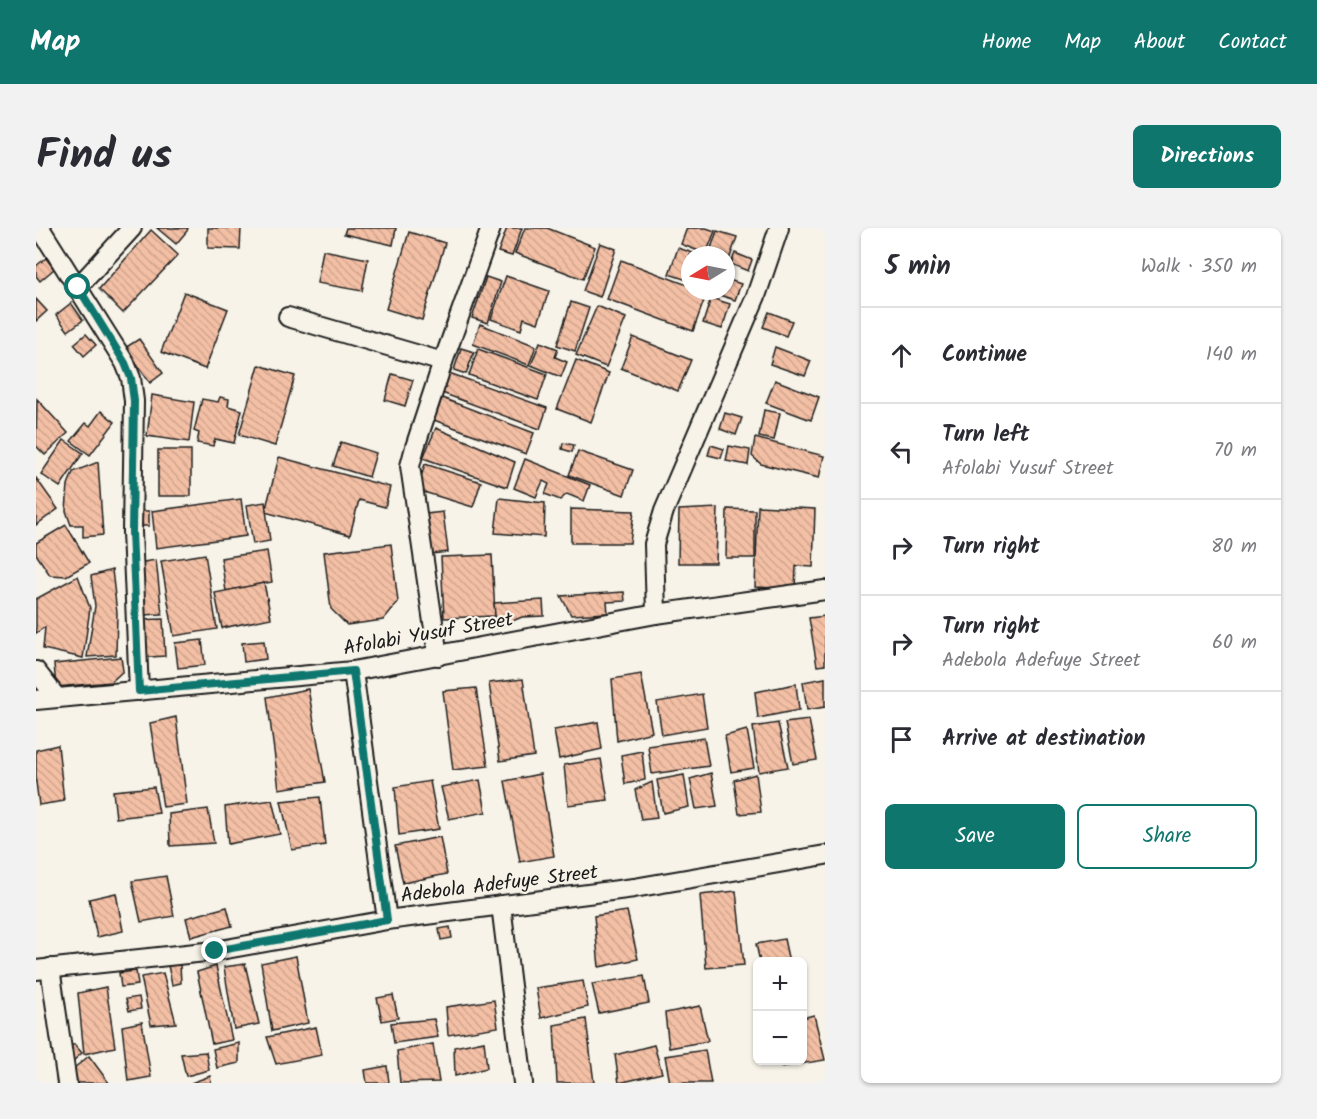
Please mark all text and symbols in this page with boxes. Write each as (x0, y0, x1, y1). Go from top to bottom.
text: Map (30, 20, 81, 65)
text: Home (982, 26, 1031, 59)
text: Map (1064, 26, 1101, 59)
text: About (1134, 26, 1185, 59)
text: Contact (1218, 26, 1287, 59)
text: Find us (36, 123, 172, 190)
button: Directions (1133, 125, 1281, 188)
north arrow (681, 246, 735, 300)
text: 5 min (885, 246, 951, 288)
text: Walk · 350 m (1141, 251, 1257, 283)
route start (64, 273, 90, 299)
text: Continue (942, 338, 1027, 373)
icon: ahead (885, 339, 918, 372)
text: 140 m (1206, 339, 1257, 371)
text: Turn left (942, 418, 1029, 453)
icon: left (885, 435, 918, 468)
text: 70 m (1214, 435, 1257, 467)
text: Afolabi Yusuf Street (942, 453, 1114, 485)
text: Turn right (942, 530, 1040, 565)
icon: right (885, 531, 918, 564)
text: 80 m (1211, 531, 1257, 563)
street label: Afolabi Yusuf Street (341, 604, 516, 666)
text: Turn right (942, 610, 1040, 645)
icon: right (885, 627, 918, 660)
text: 60 m (1212, 627, 1257, 659)
text: Adebola Adefuye Street (942, 645, 1140, 677)
text: Arrive at destination (942, 722, 1145, 757)
icon: arrive (885, 723, 918, 756)
button: Save (885, 804, 1065, 869)
button: Share (1077, 804, 1257, 869)
street label: Adebola Adefuye Street (399, 857, 600, 913)
route end (201, 937, 227, 963)
map controls (753, 957, 807, 1065)
button: + (753, 957, 807, 1011)
button: − (753, 1011, 807, 1065)

